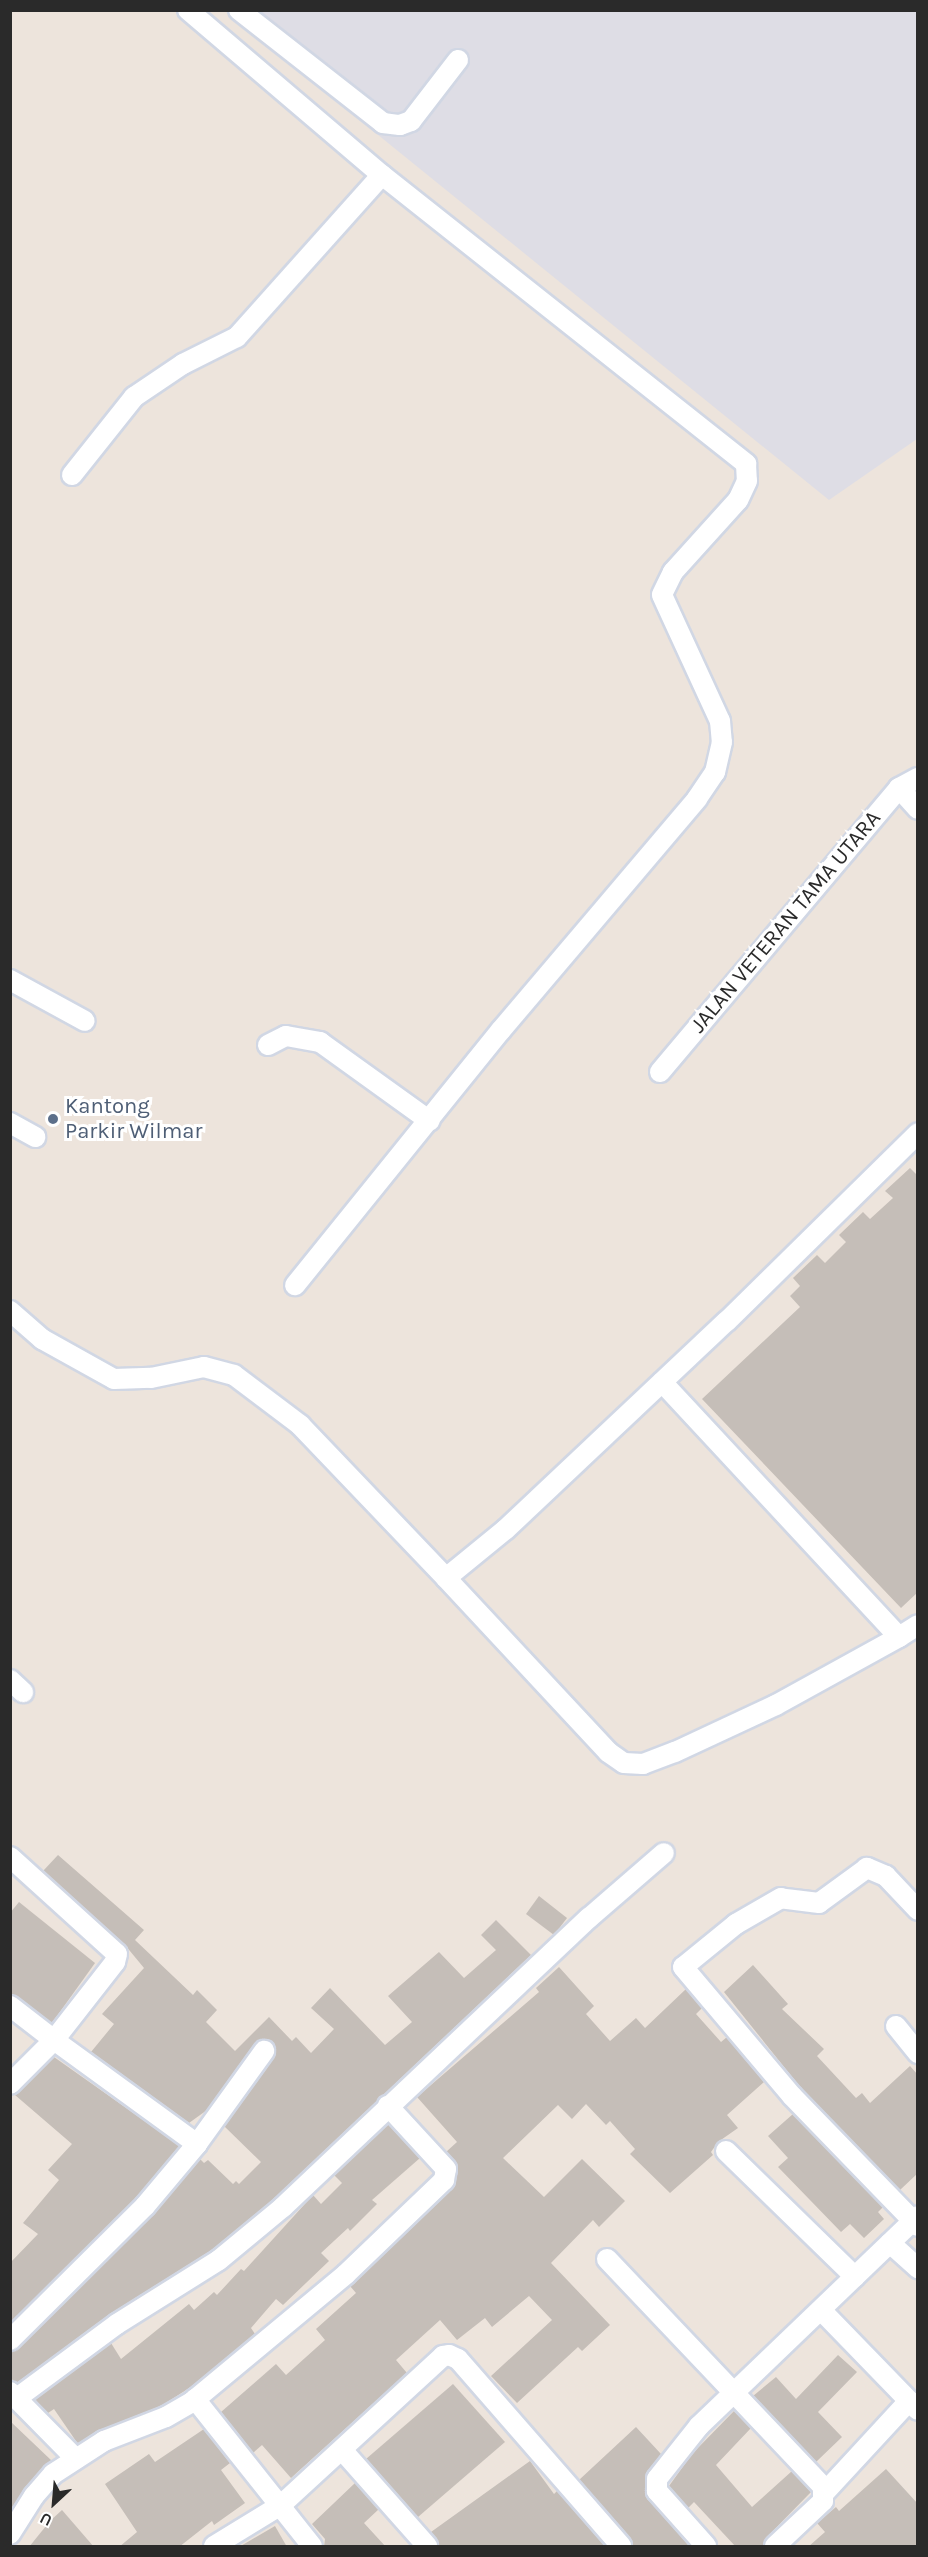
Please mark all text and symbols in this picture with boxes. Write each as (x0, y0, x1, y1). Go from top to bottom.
street label: JALAN VETERAN TAMA UTARA (685, 806, 887, 1038)
place label: Kantong Parkir Wilmar (65, 1093, 202, 1144)
marker: Kantong Parkir Wilmar (46, 1112, 60, 1126)
north arrow (24, 2473, 84, 2533)
text: U (37, 2509, 55, 2531)

